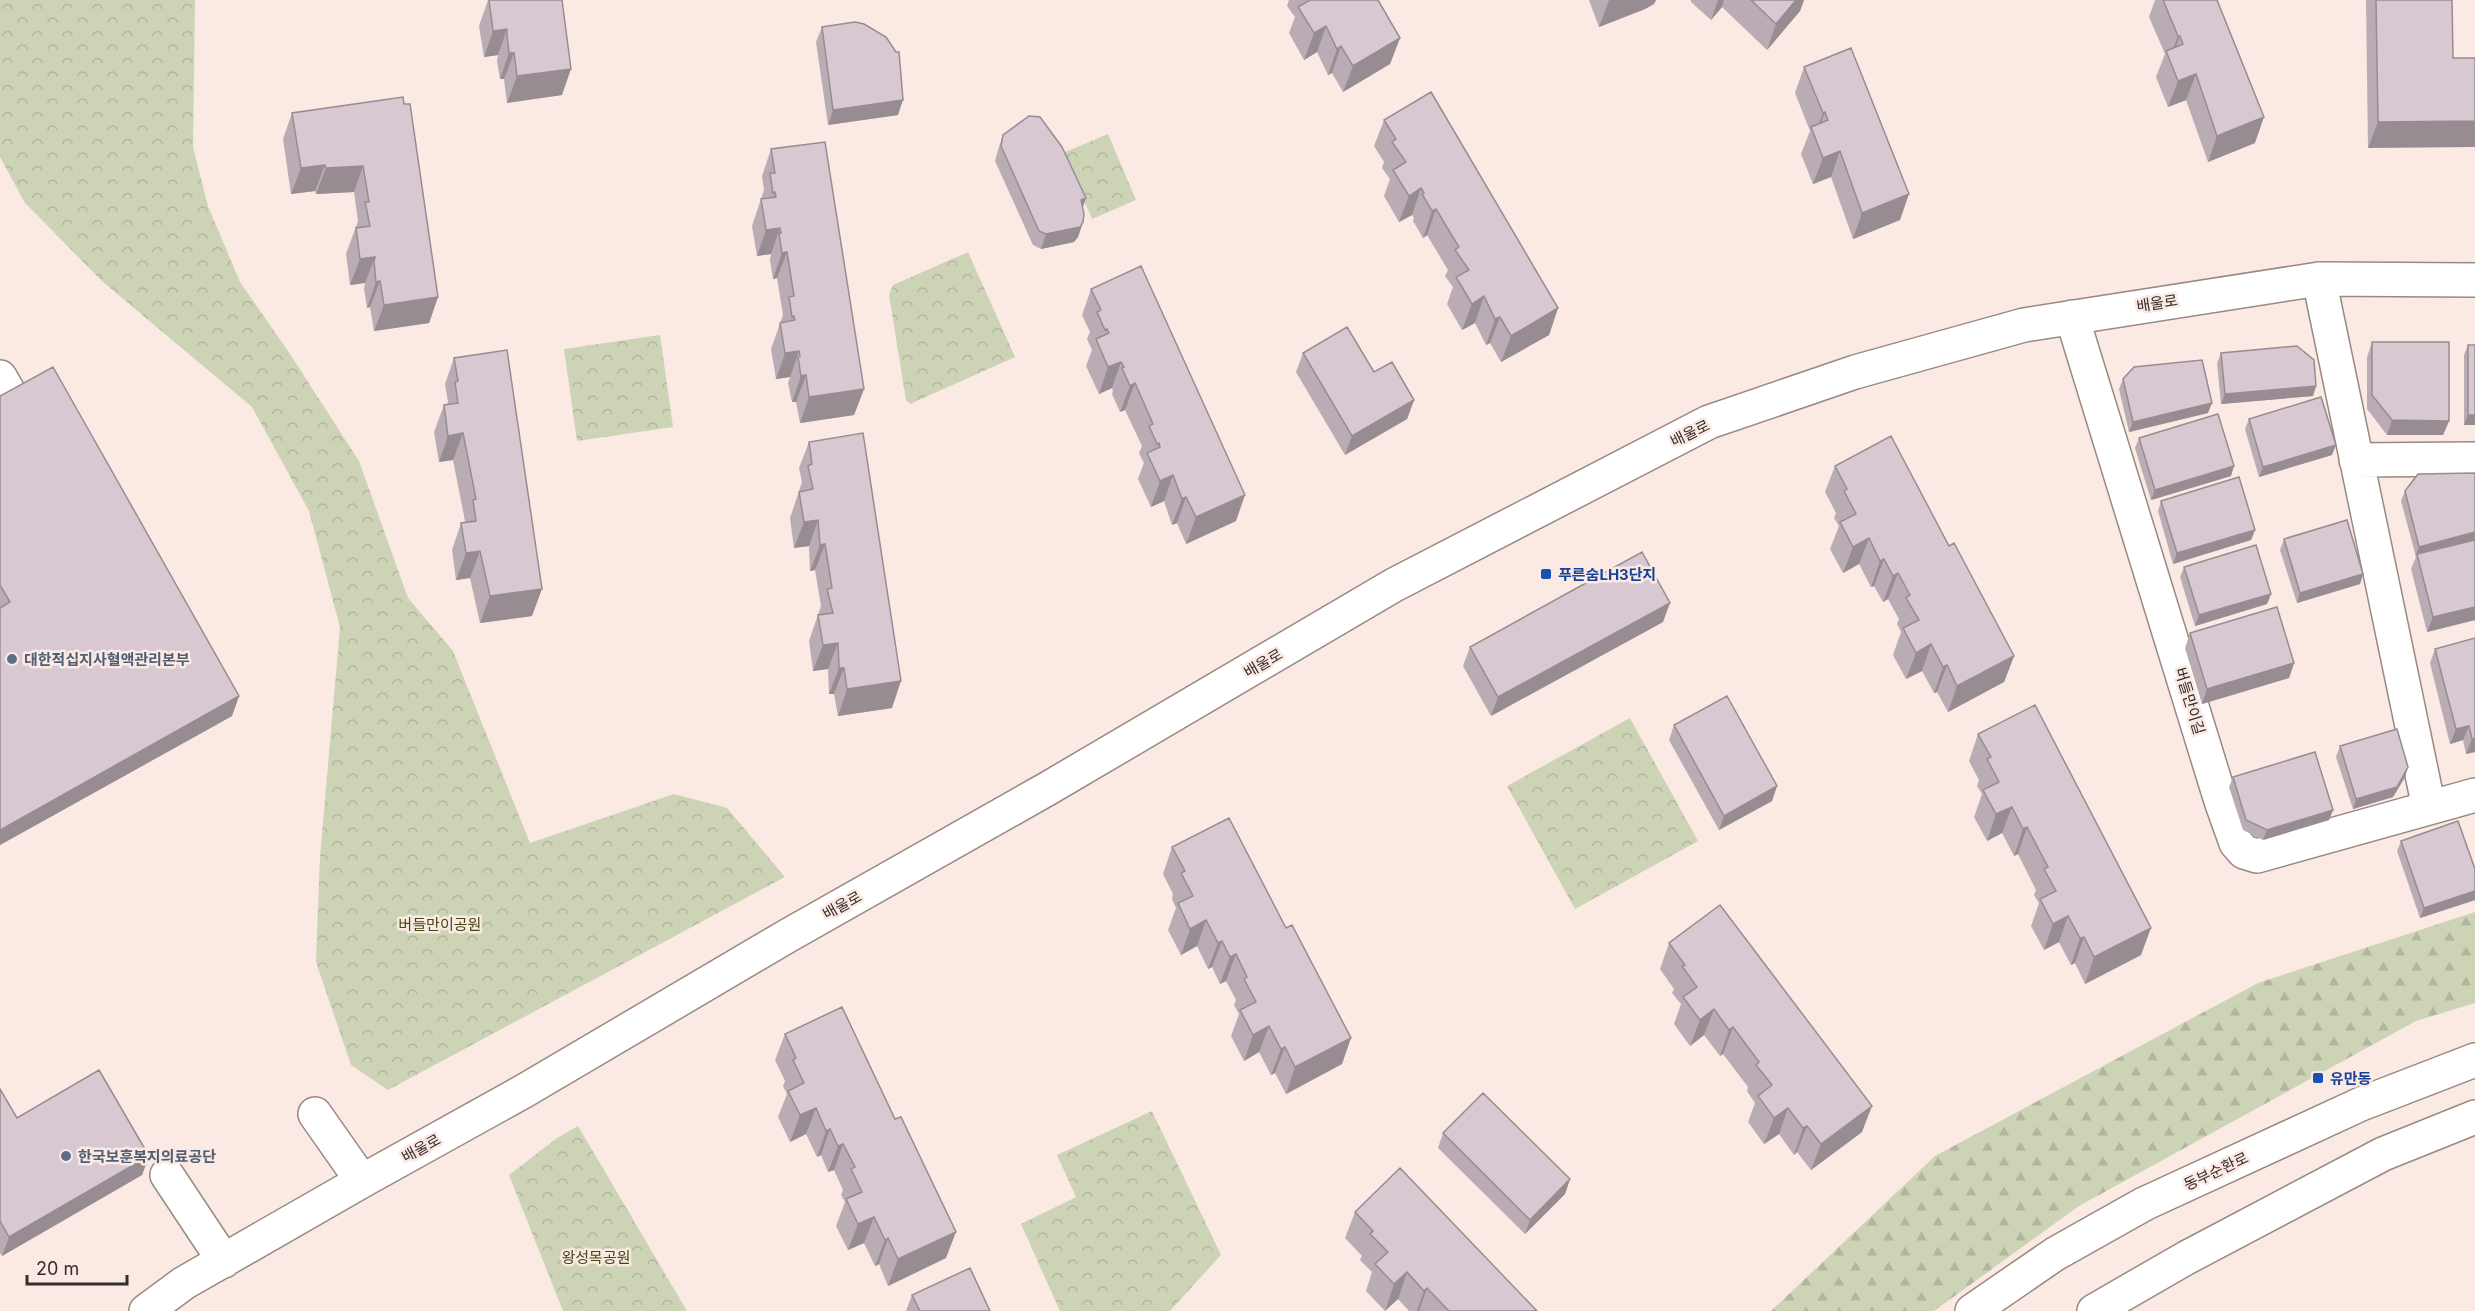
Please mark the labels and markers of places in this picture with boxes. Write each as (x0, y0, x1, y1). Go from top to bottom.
place label: 푸른숨LH3단지 (1558, 565, 1656, 584)
marker: 푸른숨LH3단지 (1539, 567, 1553, 581)
place label: 대한적십지사혈액관리본부 (24, 650, 190, 669)
marker: 대한적십지사혈액관리본부 (5, 652, 19, 666)
place label: 유만동 (2330, 1069, 2372, 1088)
marker: 유만동 (2311, 1071, 2325, 1085)
place label: 한국보훈복지의료공단 (78, 1147, 216, 1166)
marker: 한국보훈복지의료공단 (59, 1149, 73, 1163)

